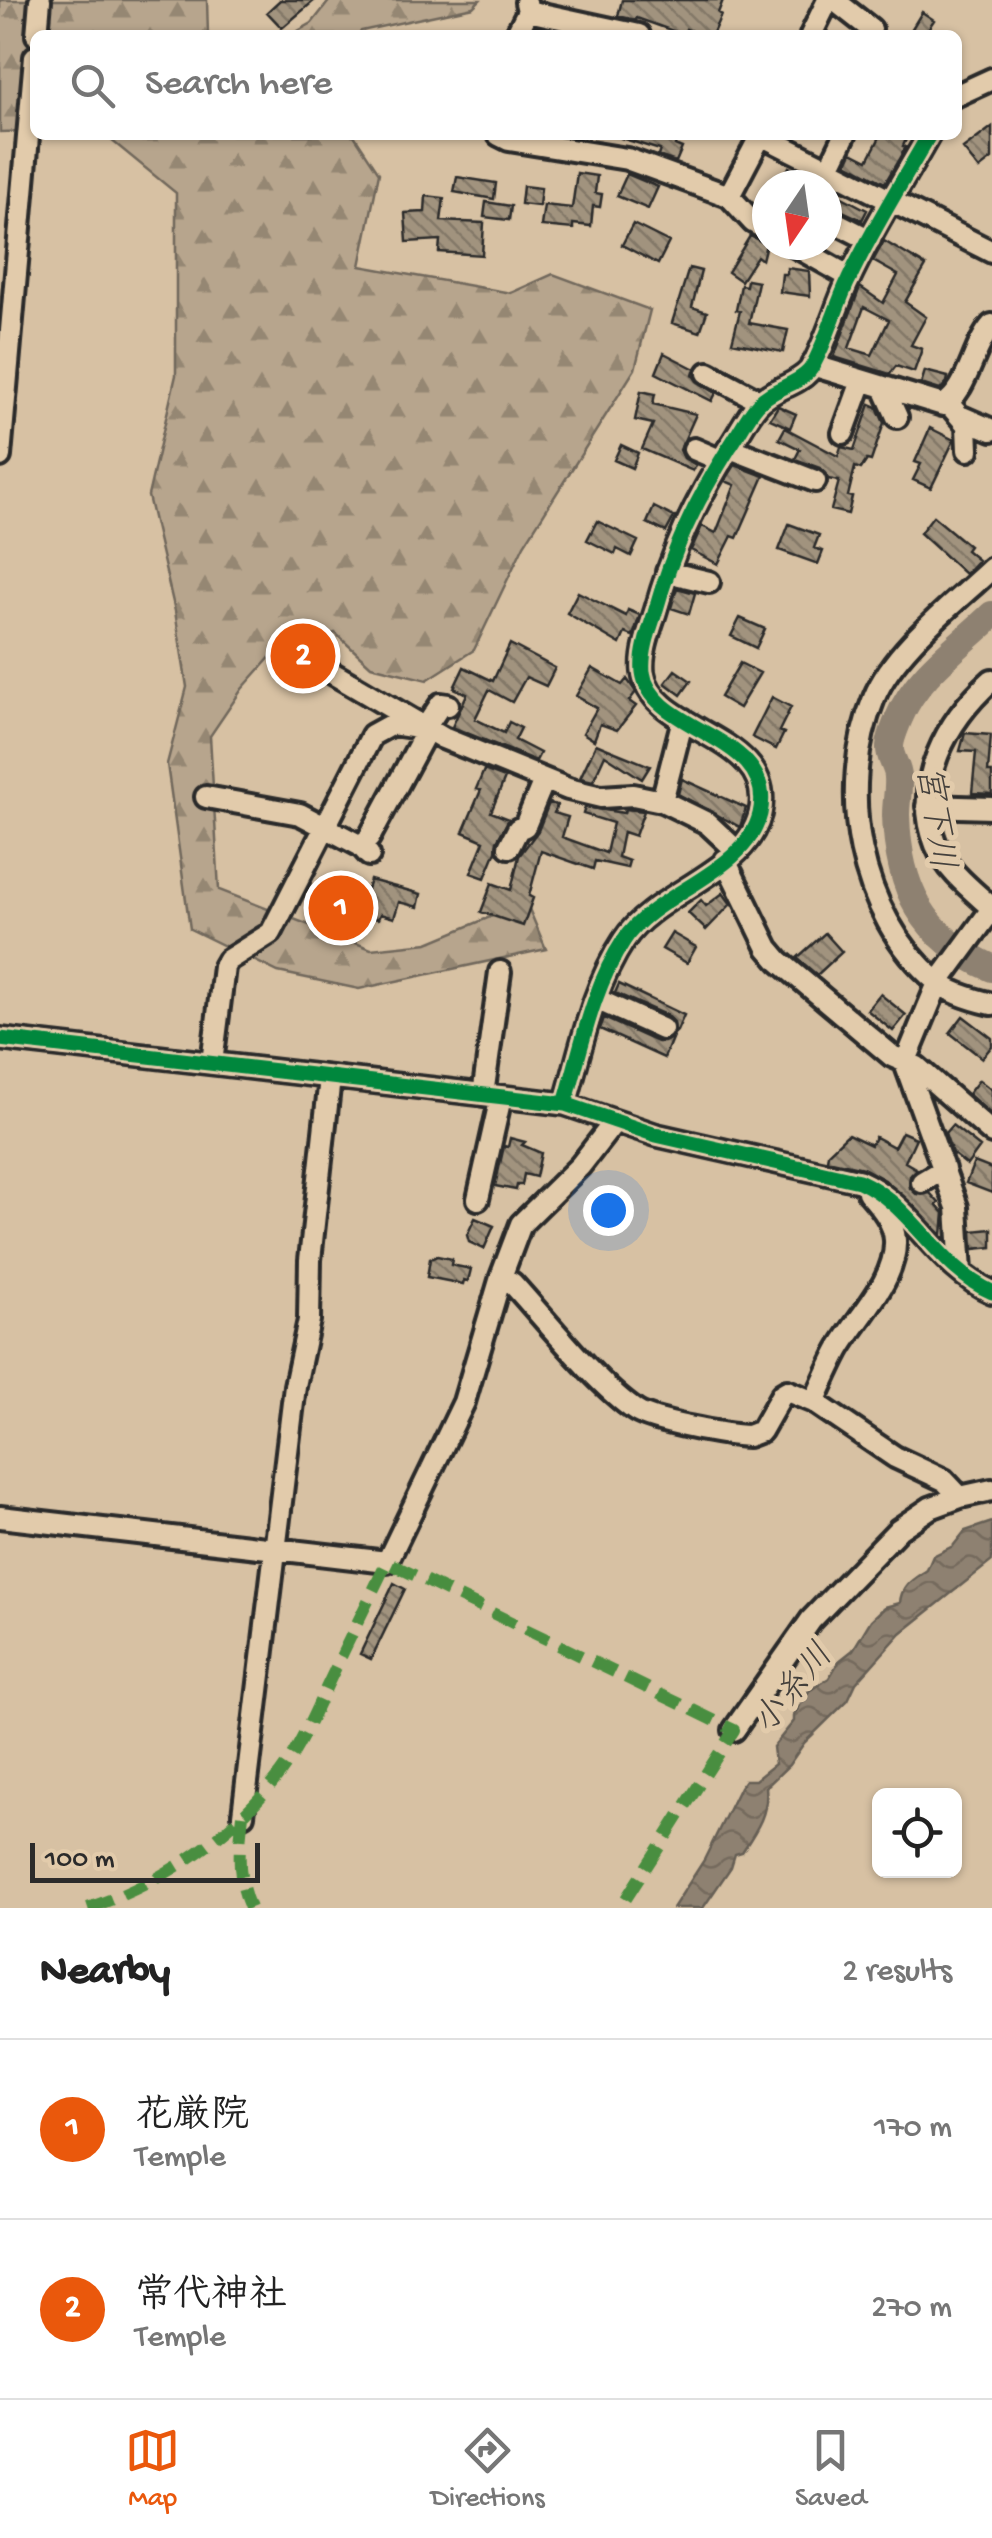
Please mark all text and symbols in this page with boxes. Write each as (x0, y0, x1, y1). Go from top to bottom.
search box (30, 30, 962, 140)
icon: search (65, 58, 120, 113)
text: Search here (145, 63, 332, 107)
north arrow (752, 170, 842, 260)
pin: 2 (270, 618, 336, 694)
water label: 宮下川 (905, 763, 962, 873)
pin: 1 (308, 870, 374, 946)
your location (583, 1185, 634, 1236)
water label: 小糸川 (745, 1635, 844, 1744)
map controls (872, 1788, 962, 1878)
button: locate (872, 1788, 962, 1878)
scale bar (30, 1838, 260, 1882)
text: 100 m (45, 1844, 115, 1877)
text: Nearby (40, 1949, 170, 1998)
text: 2 results (842, 1954, 952, 1992)
text: 花厳院 (135, 2096, 249, 2140)
text: 1 (66, 2110, 79, 2148)
text: 170 m (874, 2110, 952, 2148)
text: Temple (135, 2140, 226, 2178)
text: 常代神社 (135, 2276, 287, 2320)
text: 2 (65, 2290, 80, 2328)
text: 270 m (871, 2290, 952, 2328)
text: Temple (135, 2320, 226, 2358)
tab: Map (125, 2423, 180, 2516)
tab: Directions (431, 2423, 545, 2516)
tab: Saved (795, 2423, 867, 2516)

